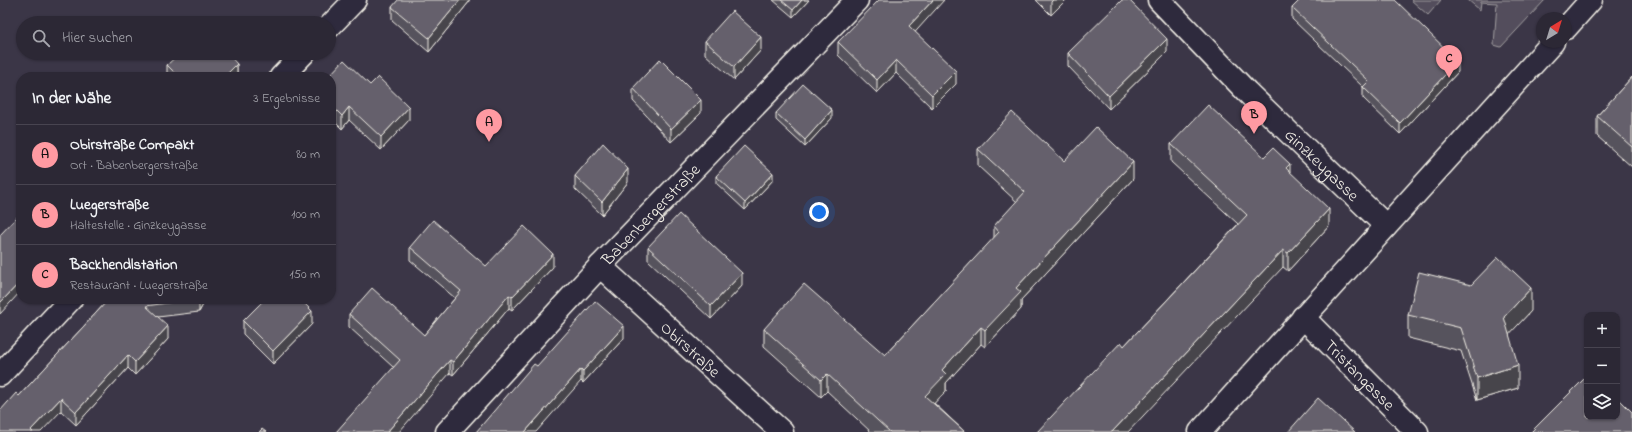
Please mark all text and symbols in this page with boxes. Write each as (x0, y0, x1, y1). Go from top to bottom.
north arrow (1536, 12, 1572, 48)
search box (16, 16, 336, 60)
icon: search (30, 27, 52, 49)
text: Hier suchen (62, 27, 133, 49)
pin: C (1436, 45, 1462, 78)
text: In der Nähe (32, 86, 111, 111)
text: 3 Ergebnisse (253, 89, 320, 108)
pin: B (1241, 101, 1267, 134)
pin: A (476, 109, 502, 142)
street label: Ginzkeygasse (1278, 124, 1365, 208)
text: Obirstraße Compakt (70, 134, 194, 156)
text: A (41, 145, 49, 164)
text: 80 m (296, 145, 320, 164)
text: Ort · Babenbergerstraße (70, 156, 198, 175)
street label: Babenbergerstraße (595, 158, 707, 272)
text: Luegerstraße (70, 194, 149, 216)
your location (809, 202, 829, 222)
text: B (41, 205, 49, 224)
text: 100 m (291, 205, 320, 224)
text: Haltestelle · Ginzkeygasse (70, 216, 206, 235)
text: Backhendlstation (70, 254, 177, 276)
text: C (41, 265, 49, 284)
text: 150 m (289, 265, 320, 284)
text: Restaurant · Luegerstraße (70, 276, 208, 295)
map controls (1584, 312, 1620, 420)
button: + (1584, 312, 1620, 348)
street label: Obirstraße (654, 316, 726, 384)
street label: Tristangasse (1318, 334, 1400, 417)
button: − (1584, 348, 1620, 384)
button: layers (1584, 384, 1620, 420)

